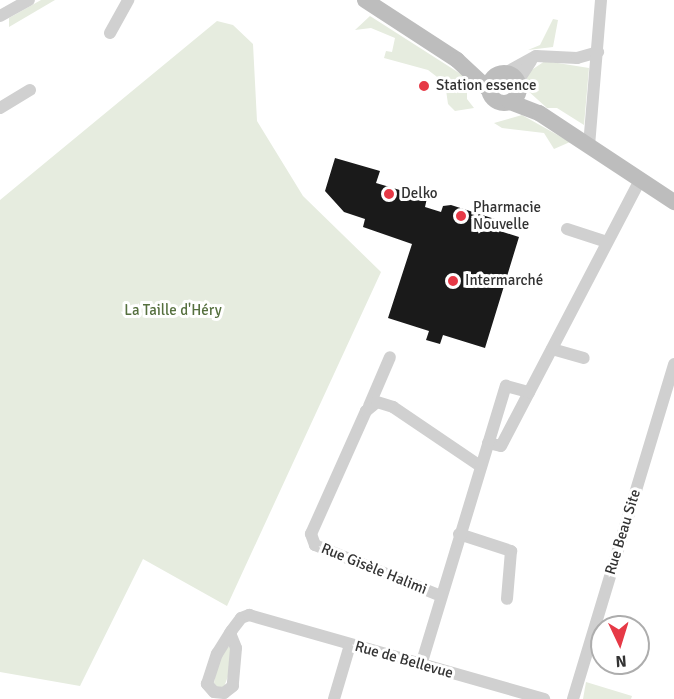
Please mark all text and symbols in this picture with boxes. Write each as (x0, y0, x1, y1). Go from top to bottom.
place label: Station essence (436, 77, 537, 95)
marker: Station essence (417, 79, 431, 93)
place label: Delko (401, 185, 438, 203)
marker: Delko (382, 187, 396, 201)
place label: Pharmacie Nouvelle (473, 198, 541, 233)
marker: Pharmacie Nouvelle (454, 209, 468, 223)
place label: Intermarché (465, 272, 543, 290)
marker: Intermarché (446, 274, 460, 288)
park label: La Taille d'Héry (124, 302, 222, 320)
street label: Rue Beau Site (601, 487, 645, 577)
street label: Rue Gisèle Halimi (318, 540, 430, 598)
north arrow (590, 615, 650, 675)
street label: Rue de Bellevue (353, 637, 455, 683)
text: N (615, 651, 627, 671)

